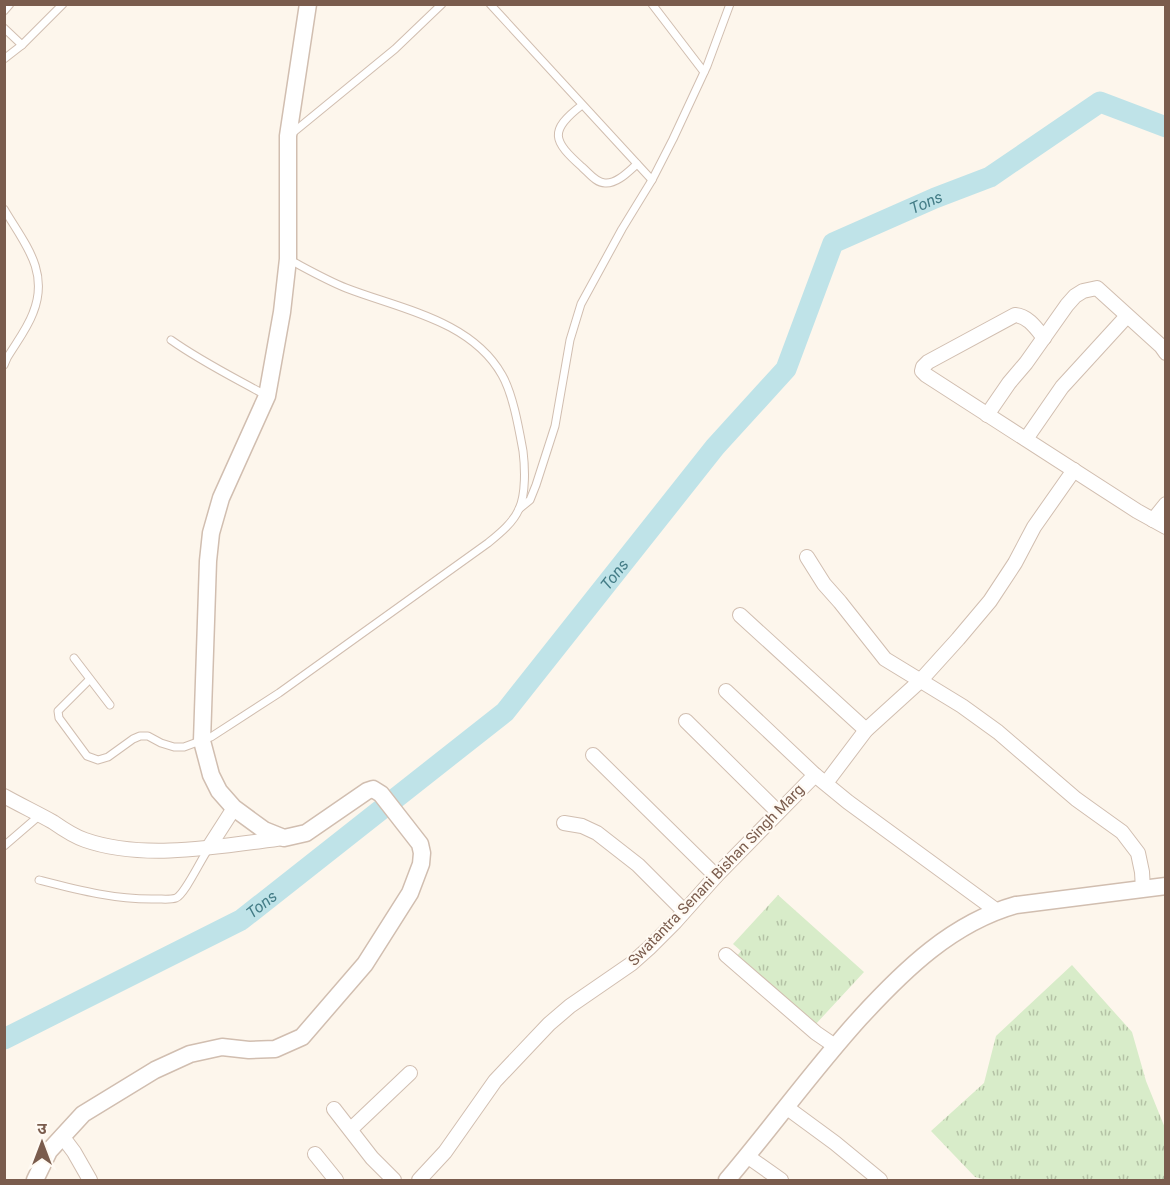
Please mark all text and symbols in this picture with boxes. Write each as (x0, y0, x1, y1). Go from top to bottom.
water label: Tons (907, 187, 945, 218)
water label: Tons (596, 555, 632, 593)
street label: Swatantra Senani Bishan Singh Marg (624, 781, 808, 969)
water label: Tons (242, 886, 280, 922)
north arrow (12, 1113, 72, 1173)
text: उ (37, 1119, 47, 1138)

